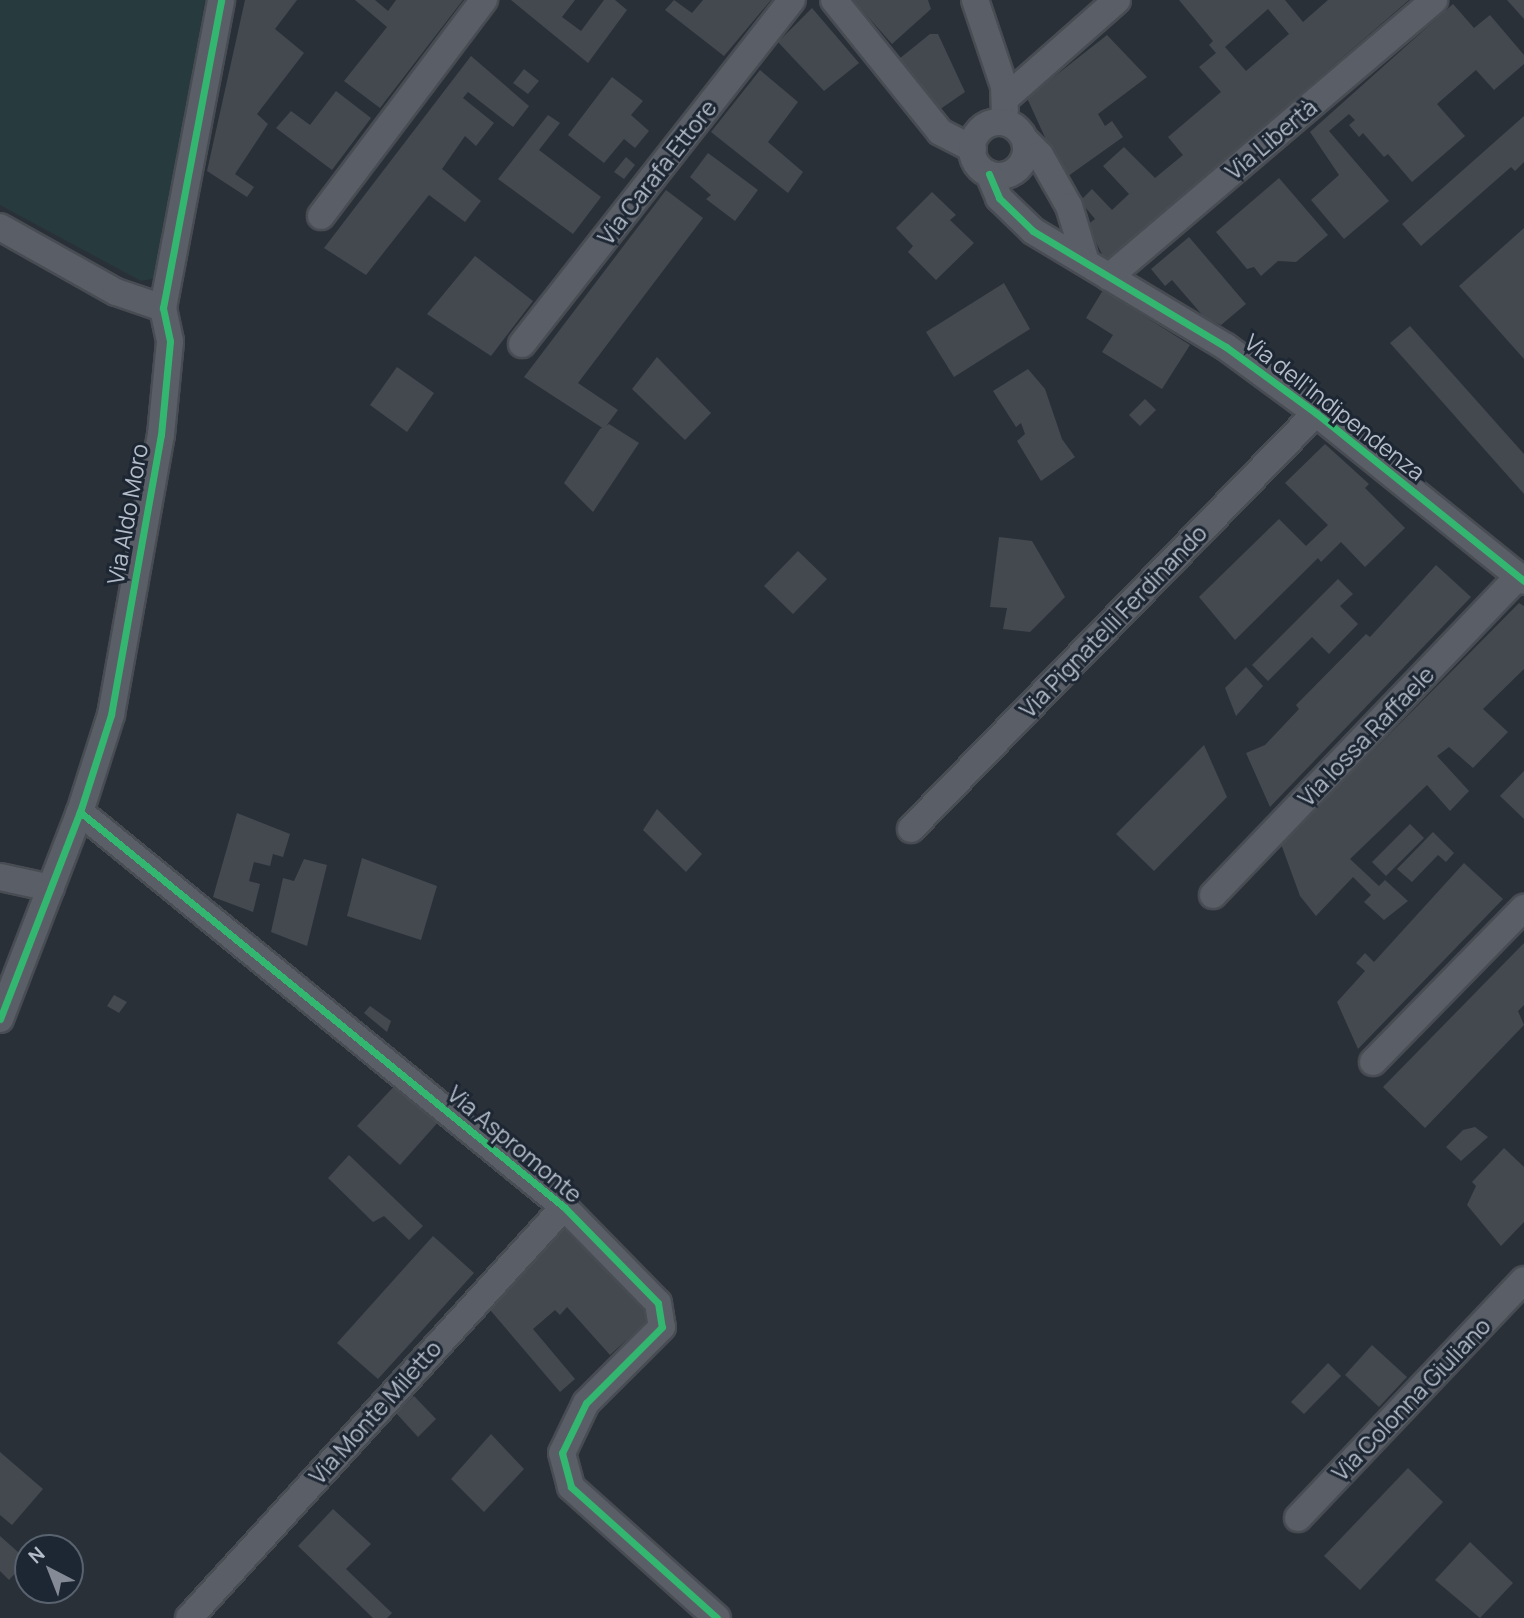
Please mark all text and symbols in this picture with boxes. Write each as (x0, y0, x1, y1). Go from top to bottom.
street label: Via Libertà (1220, 93, 1322, 185)
street label: Via Carafa Ettore (592, 94, 722, 250)
street label: Via dell'Indipendenza (1239, 328, 1431, 486)
street label: Via Aldo Moro (101, 441, 153, 587)
street label: Via Pignatelli Ferdinando (1014, 519, 1212, 723)
street label: Via Iossa Raffaele (1292, 660, 1440, 812)
street label: Via Aspromonte (442, 1080, 588, 1208)
street label: Via Colonna Giuliano (1326, 1312, 1496, 1486)
street label: Via Monte Miletto (303, 1334, 447, 1490)
north arrow (14, 1534, 84, 1604)
text: N (23, 1541, 50, 1569)

